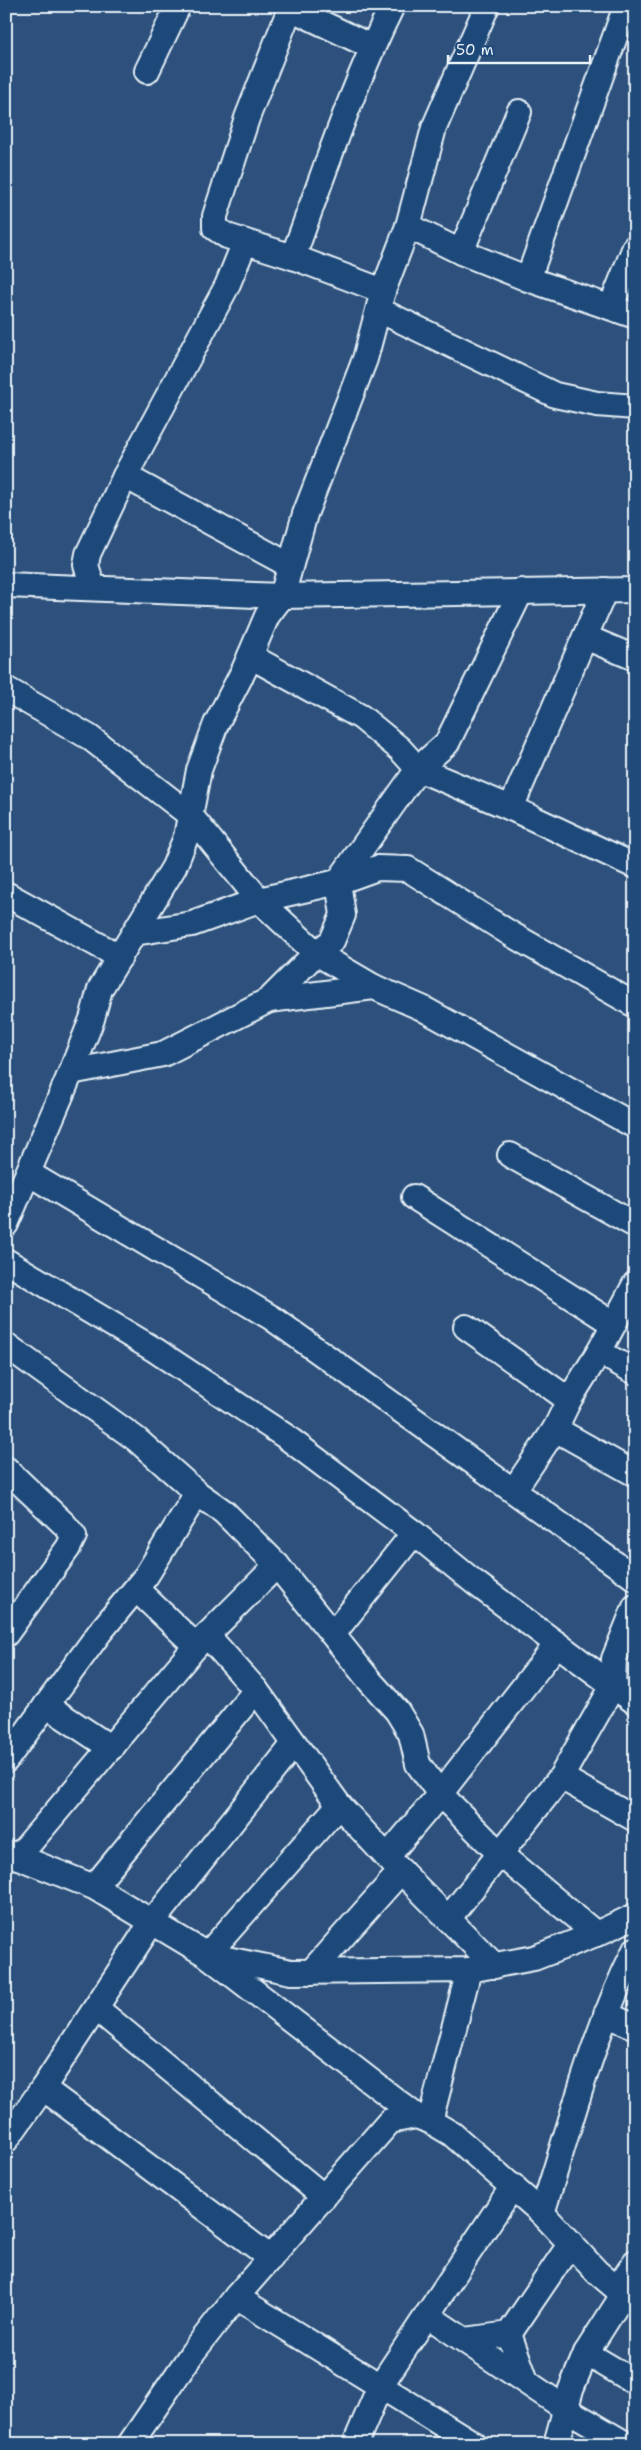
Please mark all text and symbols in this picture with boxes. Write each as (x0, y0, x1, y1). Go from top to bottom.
scale bar (448, 32, 591, 64)
text: 50 m (456, 40, 494, 60)

